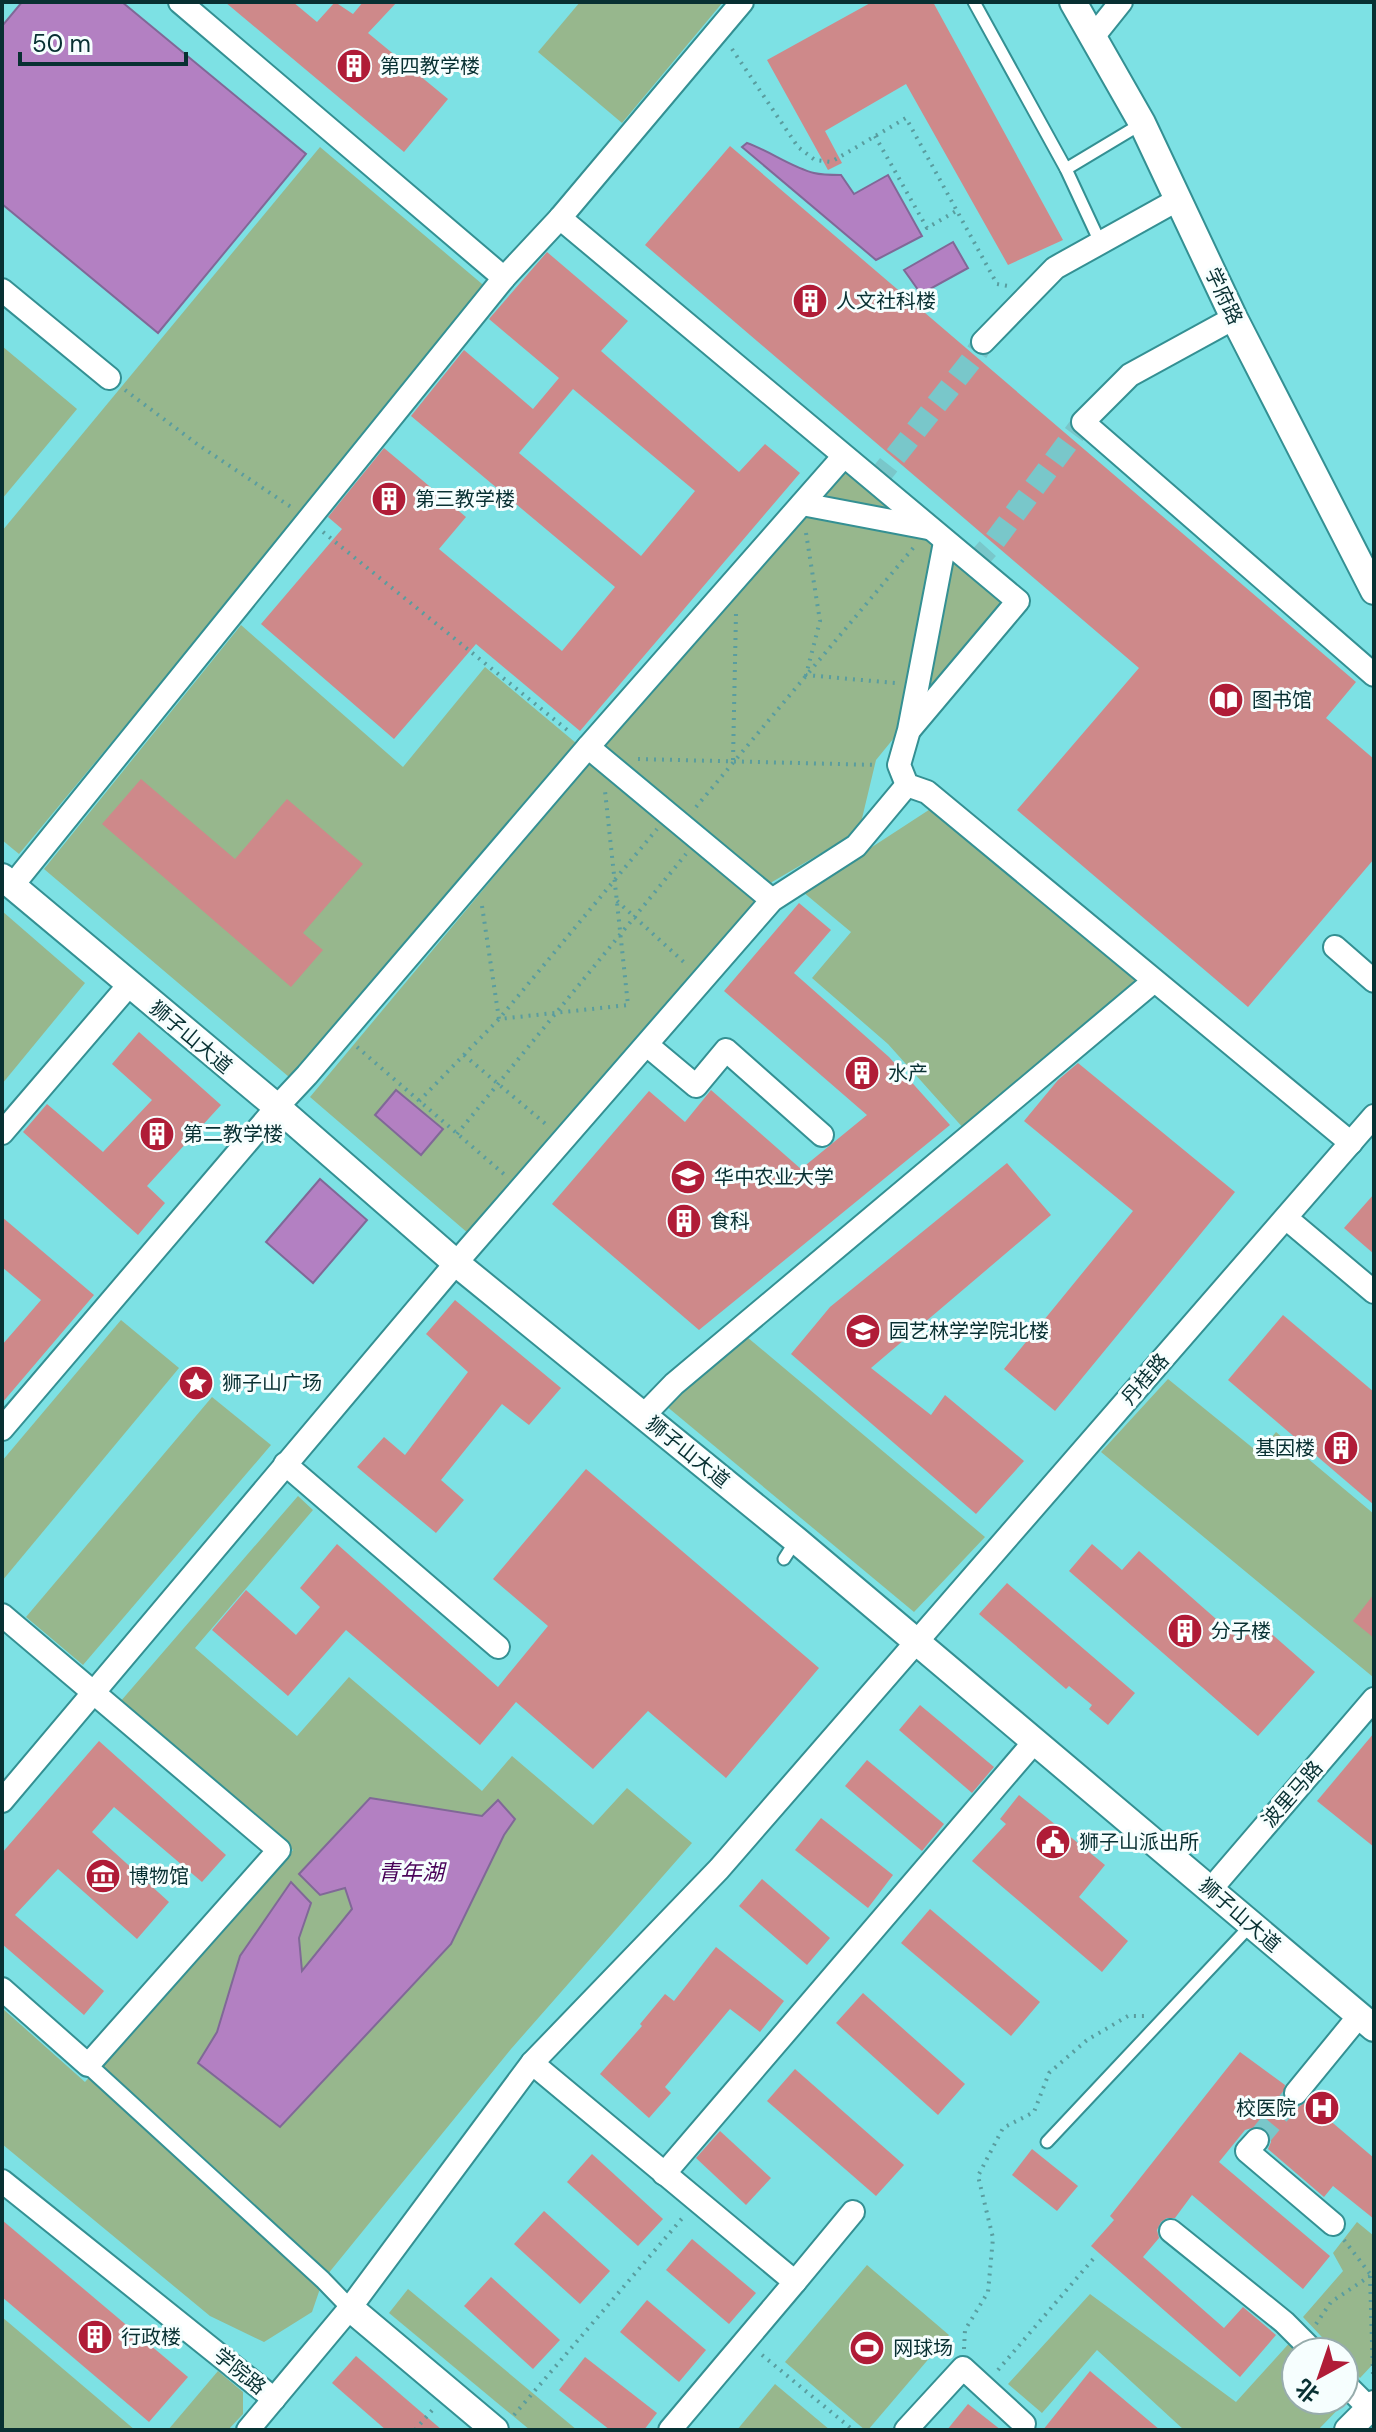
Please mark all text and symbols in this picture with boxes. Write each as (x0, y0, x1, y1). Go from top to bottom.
scale bar (20, 16, 186, 66)
text: 50 m (32, 28, 91, 59)
building icon: 第四教学楼 (335, 47, 373, 85)
place label: 第四教学楼 (380, 53, 480, 79)
street label: 学府路 (1200, 263, 1248, 329)
building icon: 人文社科楼 (791, 282, 829, 320)
place label: 人文社科楼 (836, 288, 936, 314)
building icon: 第三教学楼 (370, 480, 408, 518)
place label: 第三教学楼 (415, 486, 515, 512)
library icon: 图书馆 (1207, 681, 1245, 719)
place label: 图书馆 (1252, 687, 1312, 713)
street label: 狮子山大道 (144, 995, 238, 1079)
building icon: 水产 (843, 1054, 881, 1092)
place label: 水产 (888, 1060, 928, 1086)
building icon: 第二教学楼 (138, 1115, 176, 1153)
place label: 第二教学楼 (183, 1121, 283, 1147)
school or university icon: 华中农业大学 (669, 1158, 707, 1196)
place label: 华中农业大学 (714, 1164, 834, 1190)
building icon: 食科 (665, 1202, 703, 1240)
place label: 食科 (710, 1208, 750, 1234)
school or university icon: 园艺林学学院北楼 (844, 1312, 882, 1350)
place label: 园艺林学学院北楼 (889, 1318, 1049, 1344)
street label: 丹桂路 (1116, 1348, 1174, 1410)
place icon: 狮子山广场 (177, 1364, 215, 1402)
place label: 狮子山广场 (222, 1370, 322, 1396)
street label: 狮子山大道 (641, 1410, 735, 1494)
building icon: 基因楼 (1322, 1429, 1360, 1467)
place label: 基因楼 (1255, 1435, 1315, 1461)
building icon: 分子楼 (1166, 1612, 1204, 1650)
place label: 分子楼 (1211, 1618, 1271, 1644)
street label: 波里马路 (1256, 1755, 1328, 1833)
public building icon: 狮子山派出所 (1034, 1823, 1072, 1861)
place label: 狮子山派出所 (1079, 1829, 1199, 1855)
museum icon: 博物馆 (84, 1857, 122, 1895)
water label: 青年湖 (378, 1858, 447, 1887)
place label: 博物馆 (129, 1863, 189, 1889)
street label: 狮子山大道 (1194, 1872, 1286, 1958)
hospital icon: 校医院 (1303, 2089, 1341, 2127)
place label: 校医院 (1236, 2095, 1296, 2121)
building icon: 行政楼 (76, 2318, 114, 2356)
place label: 行政楼 (121, 2324, 181, 2350)
sports icon: 网球场 (848, 2329, 886, 2367)
place label: 网球场 (893, 2335, 953, 2361)
north arrow (1280, 2336, 1360, 2416)
street label: 学院路 (209, 2342, 271, 2400)
text: 北 (1290, 2373, 1325, 2409)

